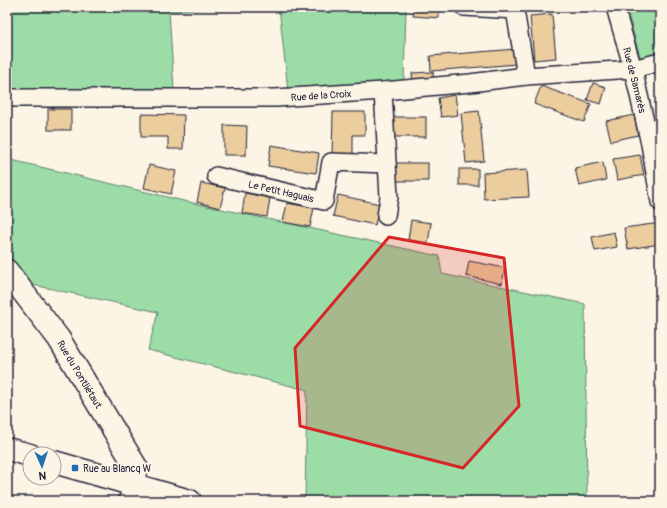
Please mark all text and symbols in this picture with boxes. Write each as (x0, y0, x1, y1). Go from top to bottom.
street label: Rue de Samarès (620, 46, 648, 115)
street label: Rue de la Croix (290, 88, 352, 104)
street label: Le Petit Haguais (247, 179, 315, 205)
street label: Rue du Pontliétaut (54, 338, 105, 412)
north arrow (22, 446, 62, 486)
marker: Rue au Blancq W (70, 463, 80, 473)
place label: Rue au Blancq W (83, 463, 152, 475)
text: N (38, 469, 47, 482)

